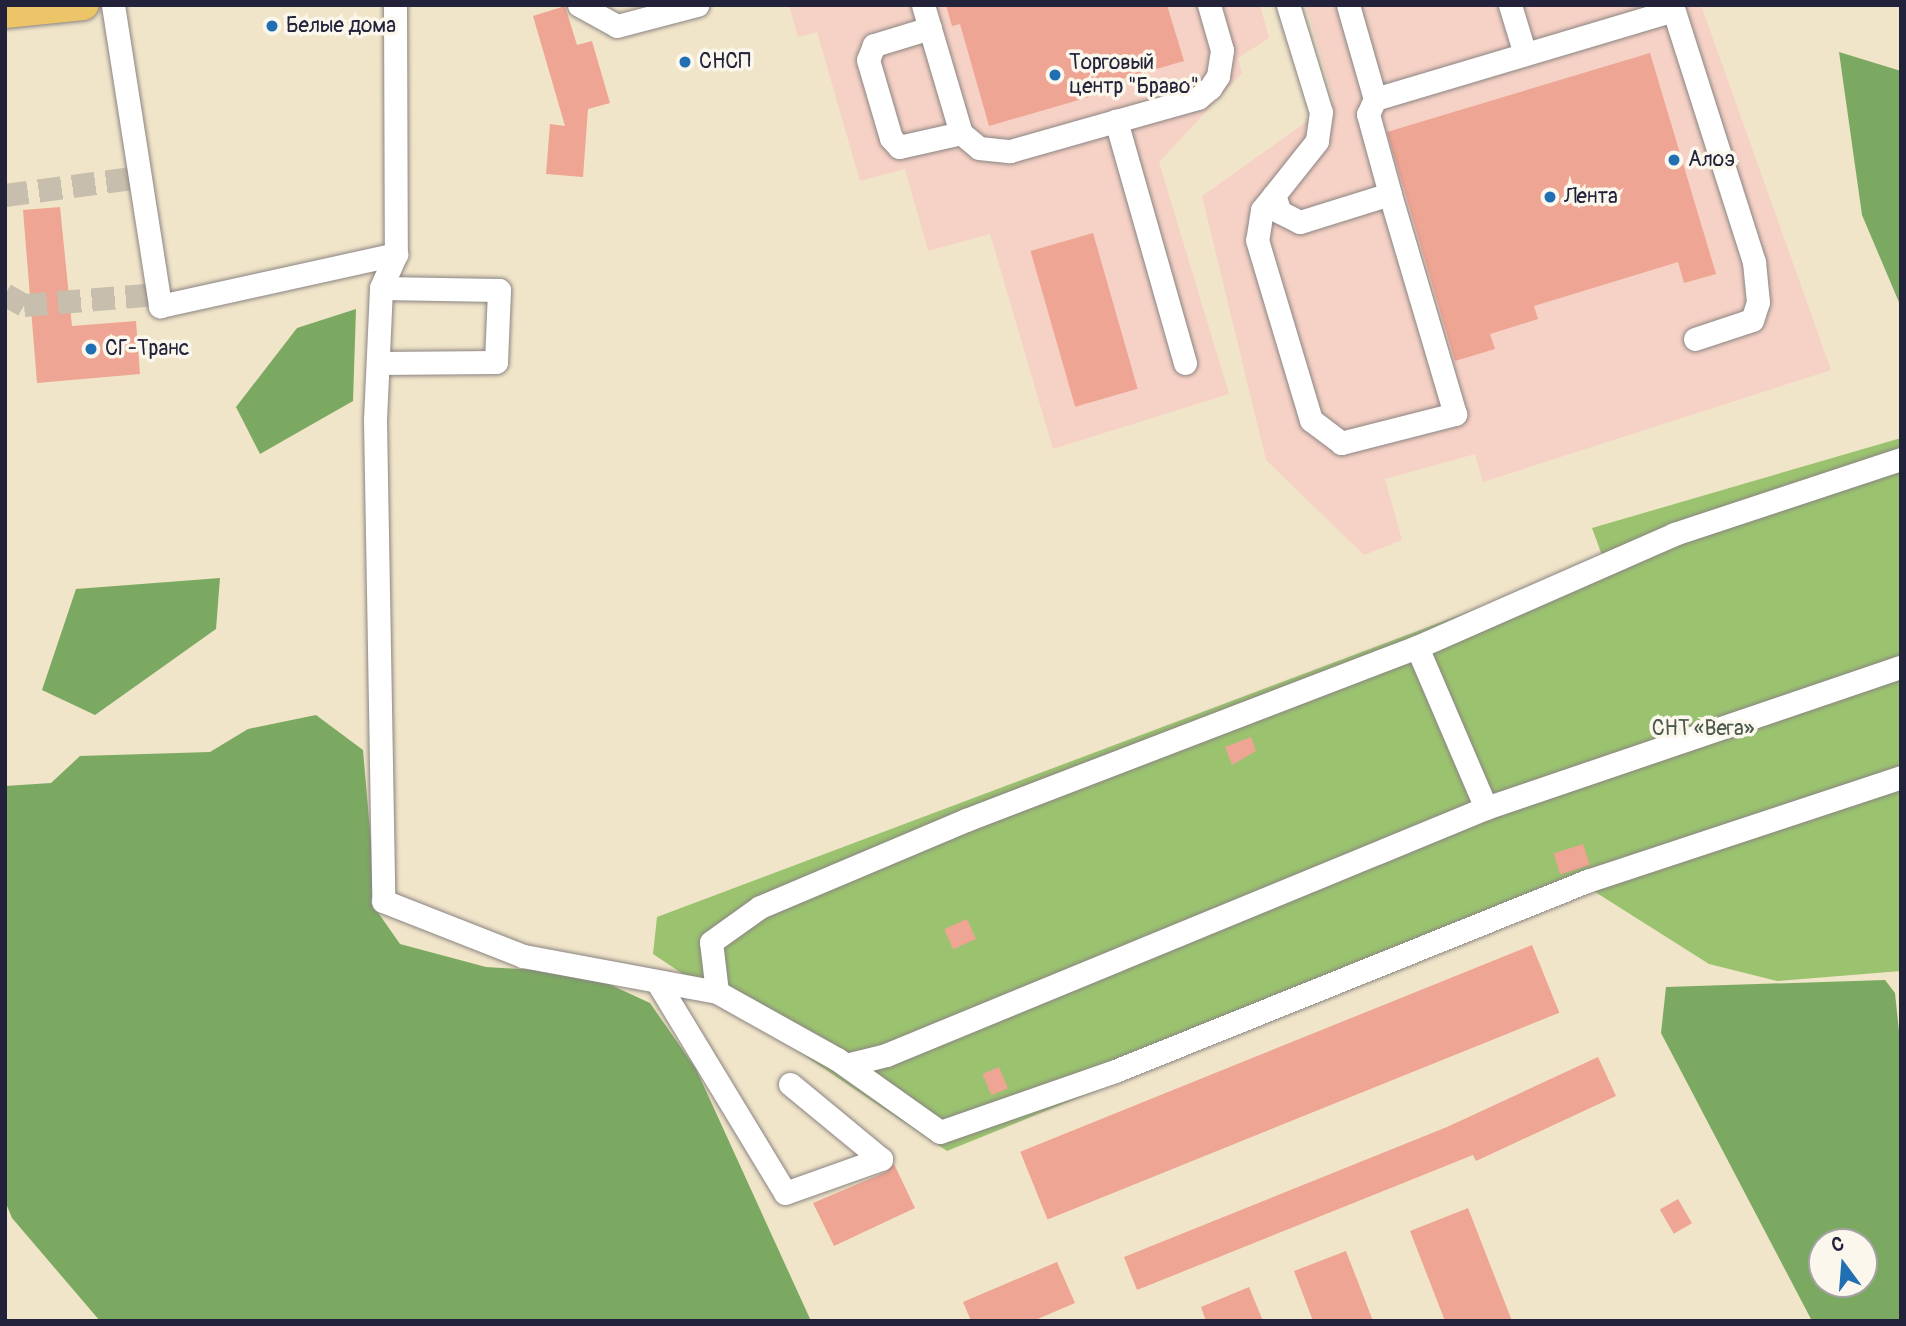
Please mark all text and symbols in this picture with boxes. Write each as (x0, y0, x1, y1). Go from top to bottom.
place label: Белые дома (286, 13, 396, 39)
marker: Белые дома (264, 18, 280, 34)
place label: СНСП (699, 49, 751, 75)
place label: Торговый центр "Браво" (1069, 50, 1199, 100)
marker: СНСП (677, 54, 693, 70)
marker: Торговый центр "Браво" (1047, 67, 1063, 83)
place label: Алоэ (1688, 147, 1735, 173)
marker: Алоэ (1666, 152, 1682, 168)
place label: Лента (1564, 184, 1618, 210)
marker: Лента (1542, 189, 1558, 205)
place label: СГ-Транс (105, 336, 189, 362)
marker: СГ-Транс (83, 341, 99, 357)
park label: СНТ «Вега» (1652, 716, 1754, 742)
north arrow (1808, 1228, 1878, 1298)
text: С (1829, 1232, 1847, 1258)

